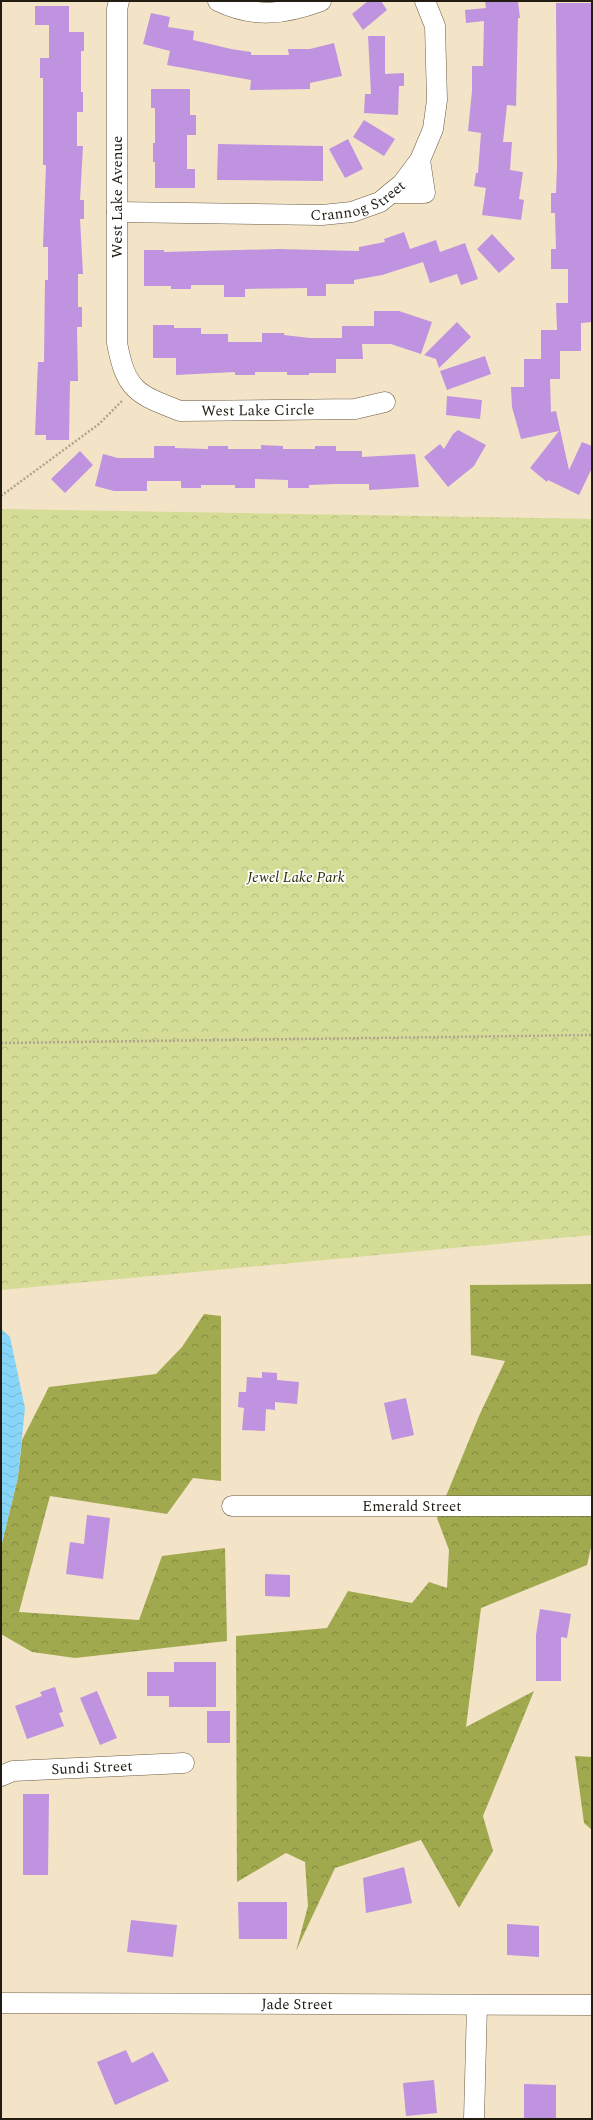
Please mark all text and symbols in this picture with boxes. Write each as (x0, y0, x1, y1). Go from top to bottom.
street label: West Lake Avenue (106, 136, 129, 258)
street label: Crannog Street (310, 175, 411, 227)
street label: West Lake Circle (201, 398, 315, 423)
park label: Jewel Lake Park (246, 866, 345, 889)
street label: Emerald Street (362, 1495, 462, 1518)
street label: Sundi Street (51, 1754, 133, 1781)
street label: Jade Street (261, 1993, 333, 2016)

